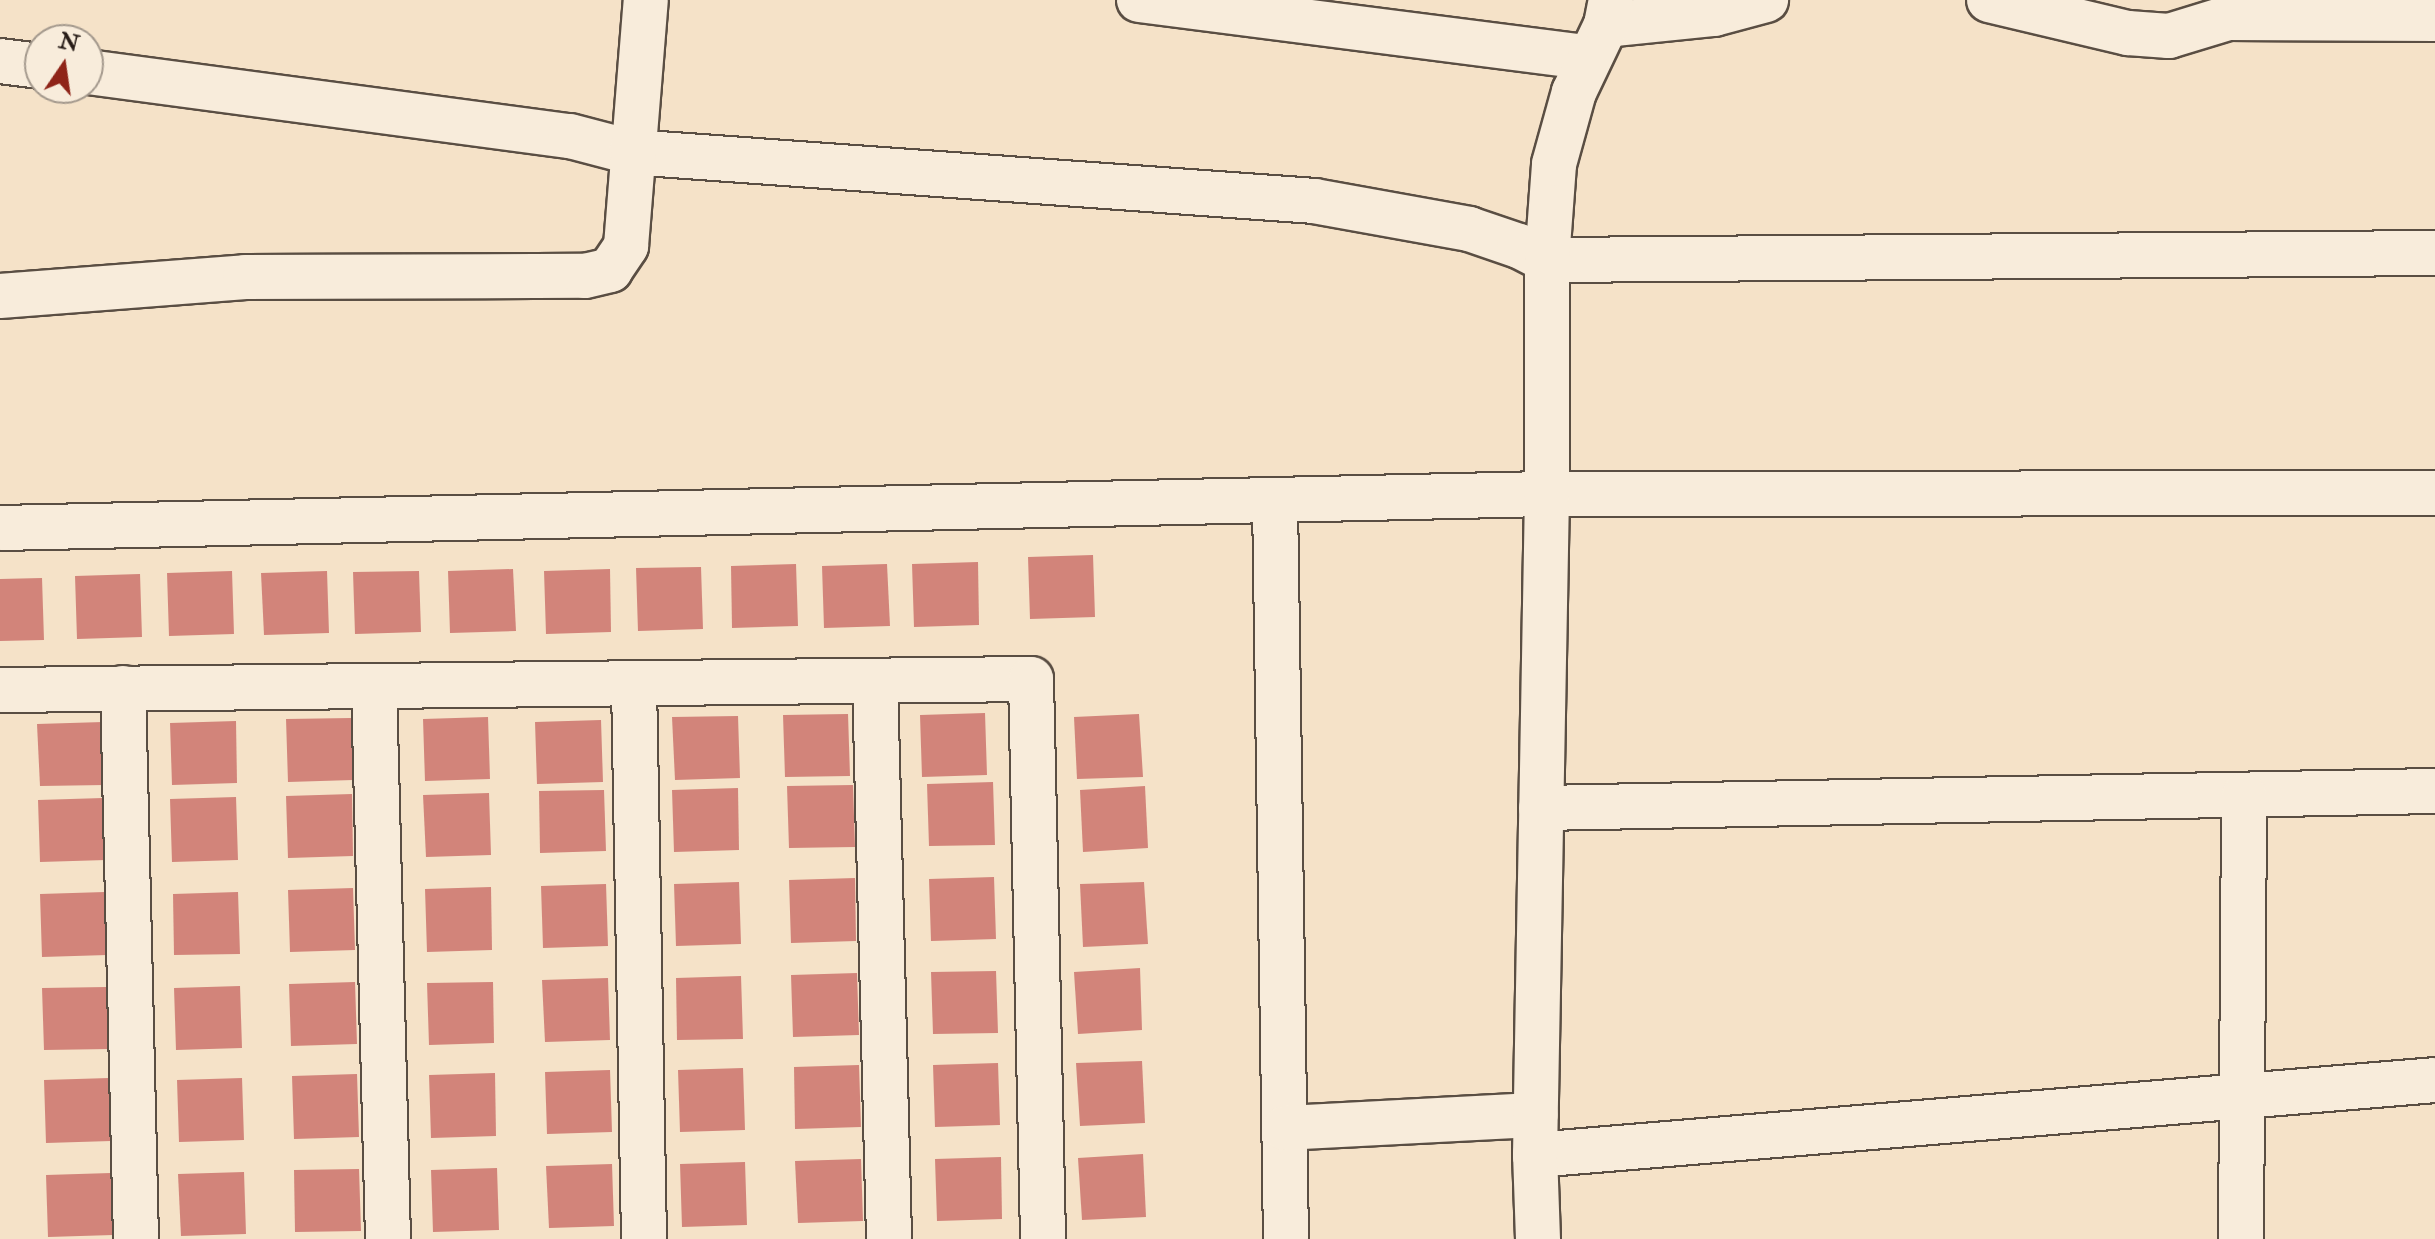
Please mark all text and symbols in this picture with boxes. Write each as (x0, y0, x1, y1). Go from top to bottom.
north arrow (24, 24, 104, 104)
text: N (56, 27, 82, 58)

